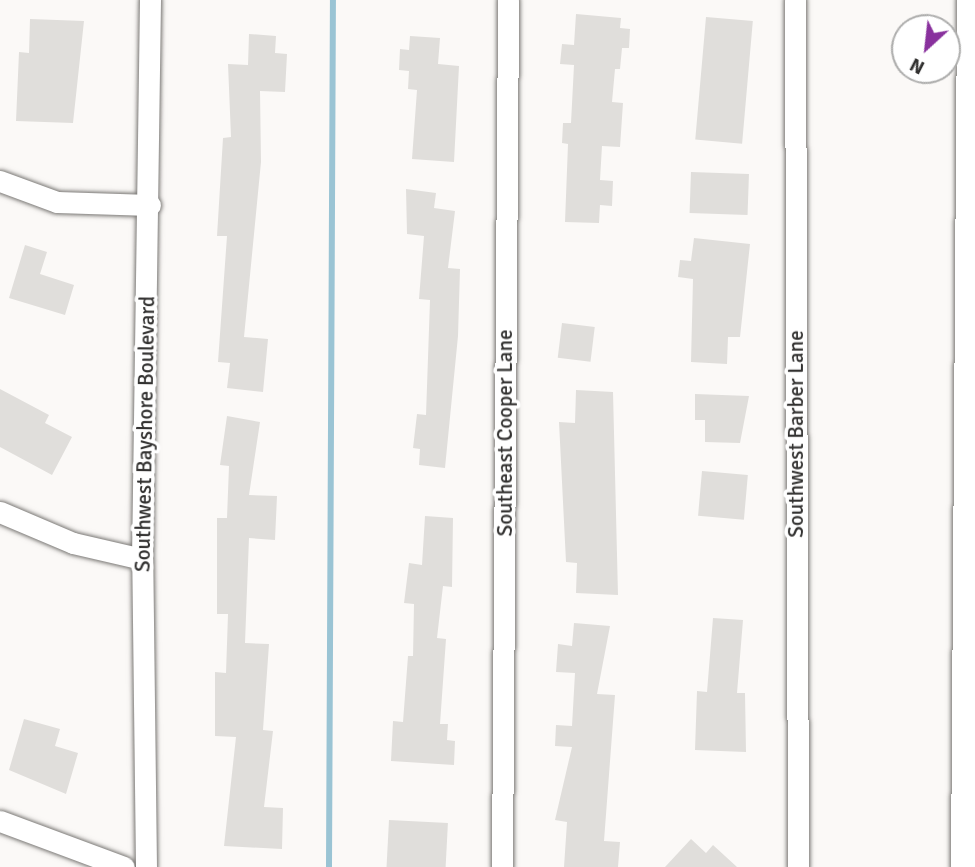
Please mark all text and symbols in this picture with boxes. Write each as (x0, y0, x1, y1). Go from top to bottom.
north arrow (891, 14, 961, 84)
text: N (906, 52, 929, 80)
street label: Southwest Bayshore Boulevard (130, 296, 160, 572)
street label: Southeast Cooper Lane (492, 330, 518, 536)
street label: Southwest Barber Lane (783, 330, 809, 538)

